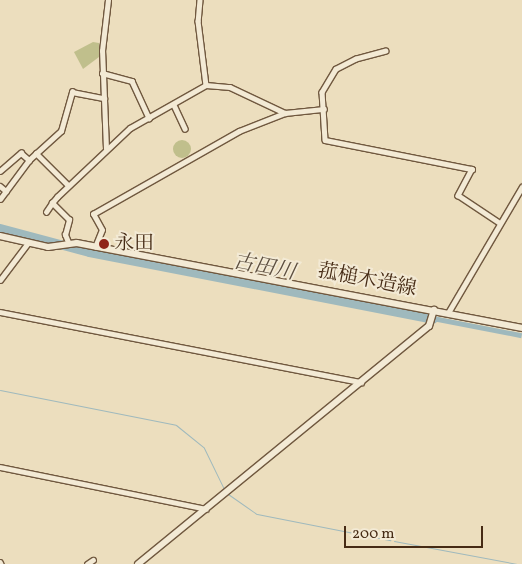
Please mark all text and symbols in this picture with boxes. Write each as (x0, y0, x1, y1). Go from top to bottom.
place label: 永田 (114, 232, 154, 256)
marker: 永田 (98, 238, 110, 250)
water label: 古田川 (231, 250, 297, 286)
street label: 菰槌木造線 (316, 260, 418, 302)
scale bar (347, 516, 486, 548)
text: 200 m (352, 524, 395, 545)

